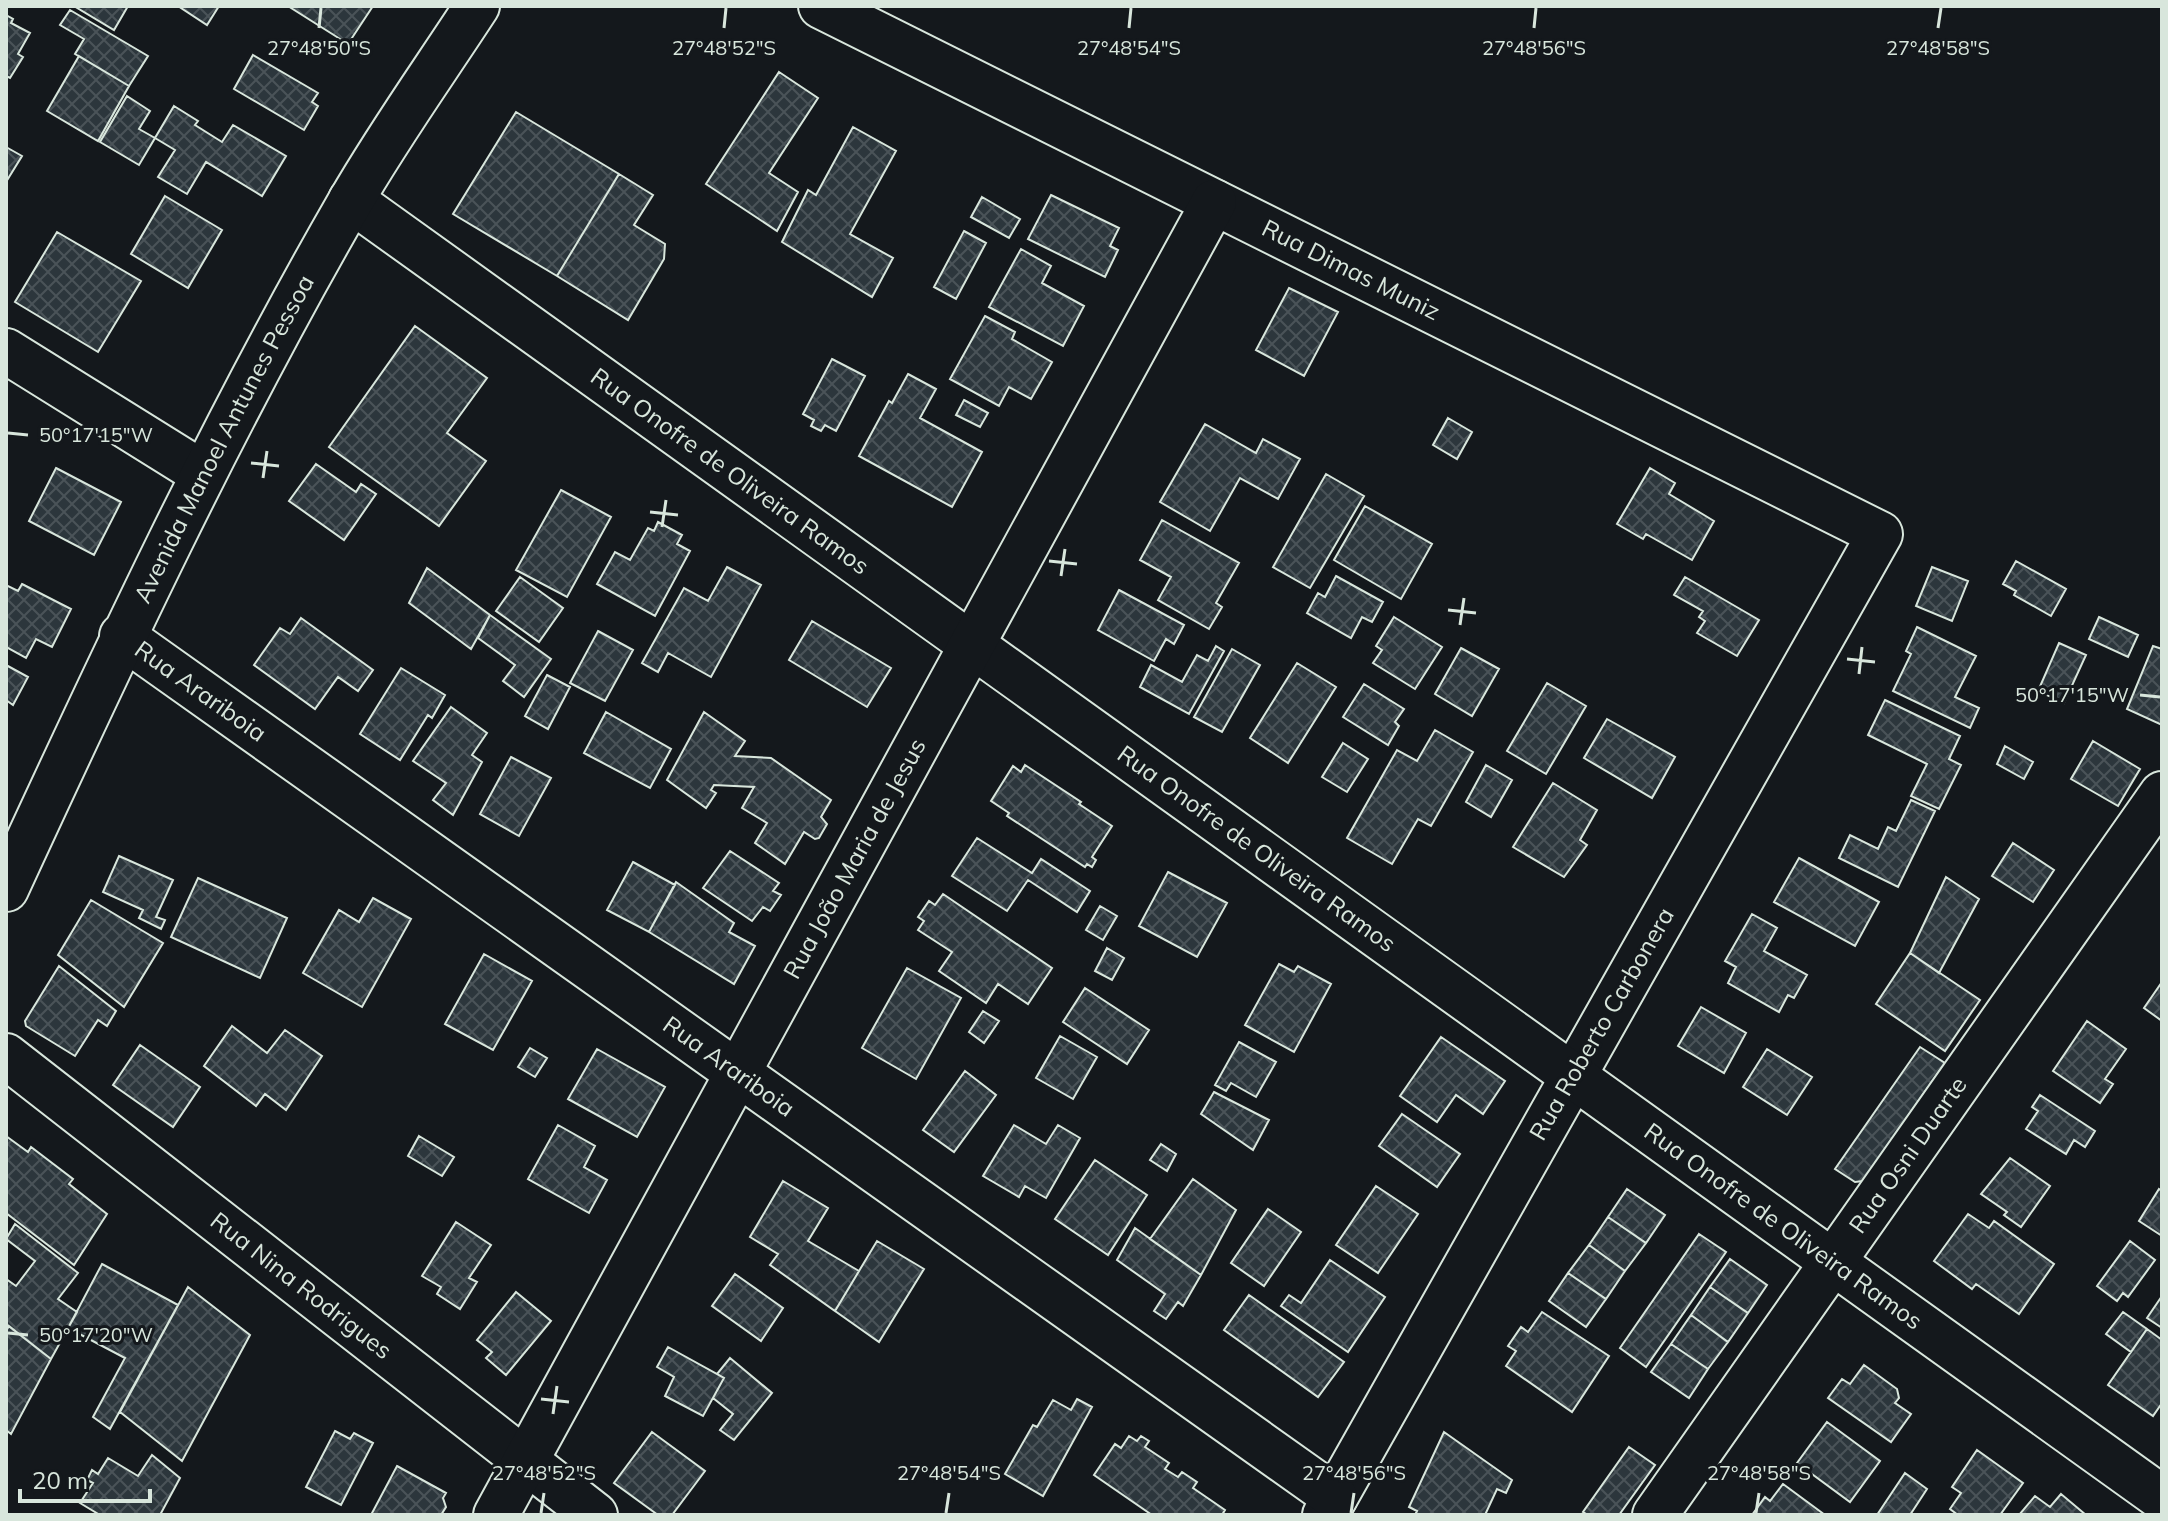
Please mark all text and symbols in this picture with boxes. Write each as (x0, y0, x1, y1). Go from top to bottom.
text: 27°48'50"S (267, 35, 371, 60)
text: 27°48'52"S (672, 35, 776, 60)
text: 27°48'54"S (1077, 35, 1181, 60)
text: 27°48'56"S (1482, 35, 1586, 60)
text: 27°48'58"S (1886, 35, 1990, 60)
street label: Rua Dimas Muniz (1257, 212, 1445, 326)
street label: Avenida Manoel Antunes Pessoa (127, 269, 320, 608)
street label: Rua Onofre de Oliveira Ramos (585, 361, 875, 581)
text: 50°17'15"W (39, 422, 153, 447)
street label: Rua Arariboia (129, 634, 273, 748)
text: 50°17'15"W (2015, 682, 2129, 707)
street label: Rua João Maria de Jesus (776, 733, 932, 984)
street label: Rua Onofre de Oliveira Ramos (1112, 738, 1402, 958)
street label: Rua Roberto Carbonera (1522, 902, 1680, 1145)
street label: Rua Arariboia (658, 1009, 801, 1123)
street label: Rua Osni Duarte (1842, 1070, 1973, 1239)
street label: Rua Onofre de Oliveira Ramos (1639, 1116, 1929, 1336)
street label: Rua Nina Rodrigues (205, 1205, 398, 1365)
text: 50°17'20"W (39, 1322, 153, 1347)
scale bar (20, 1453, 150, 1503)
text: 27°48'52"S (492, 1460, 596, 1485)
text: 27°48'54"S (897, 1460, 1001, 1485)
text: 27°48'56"S (1302, 1460, 1406, 1485)
text: 27°48'58"S (1707, 1460, 1811, 1485)
text: 20 m (32, 1465, 88, 1495)

